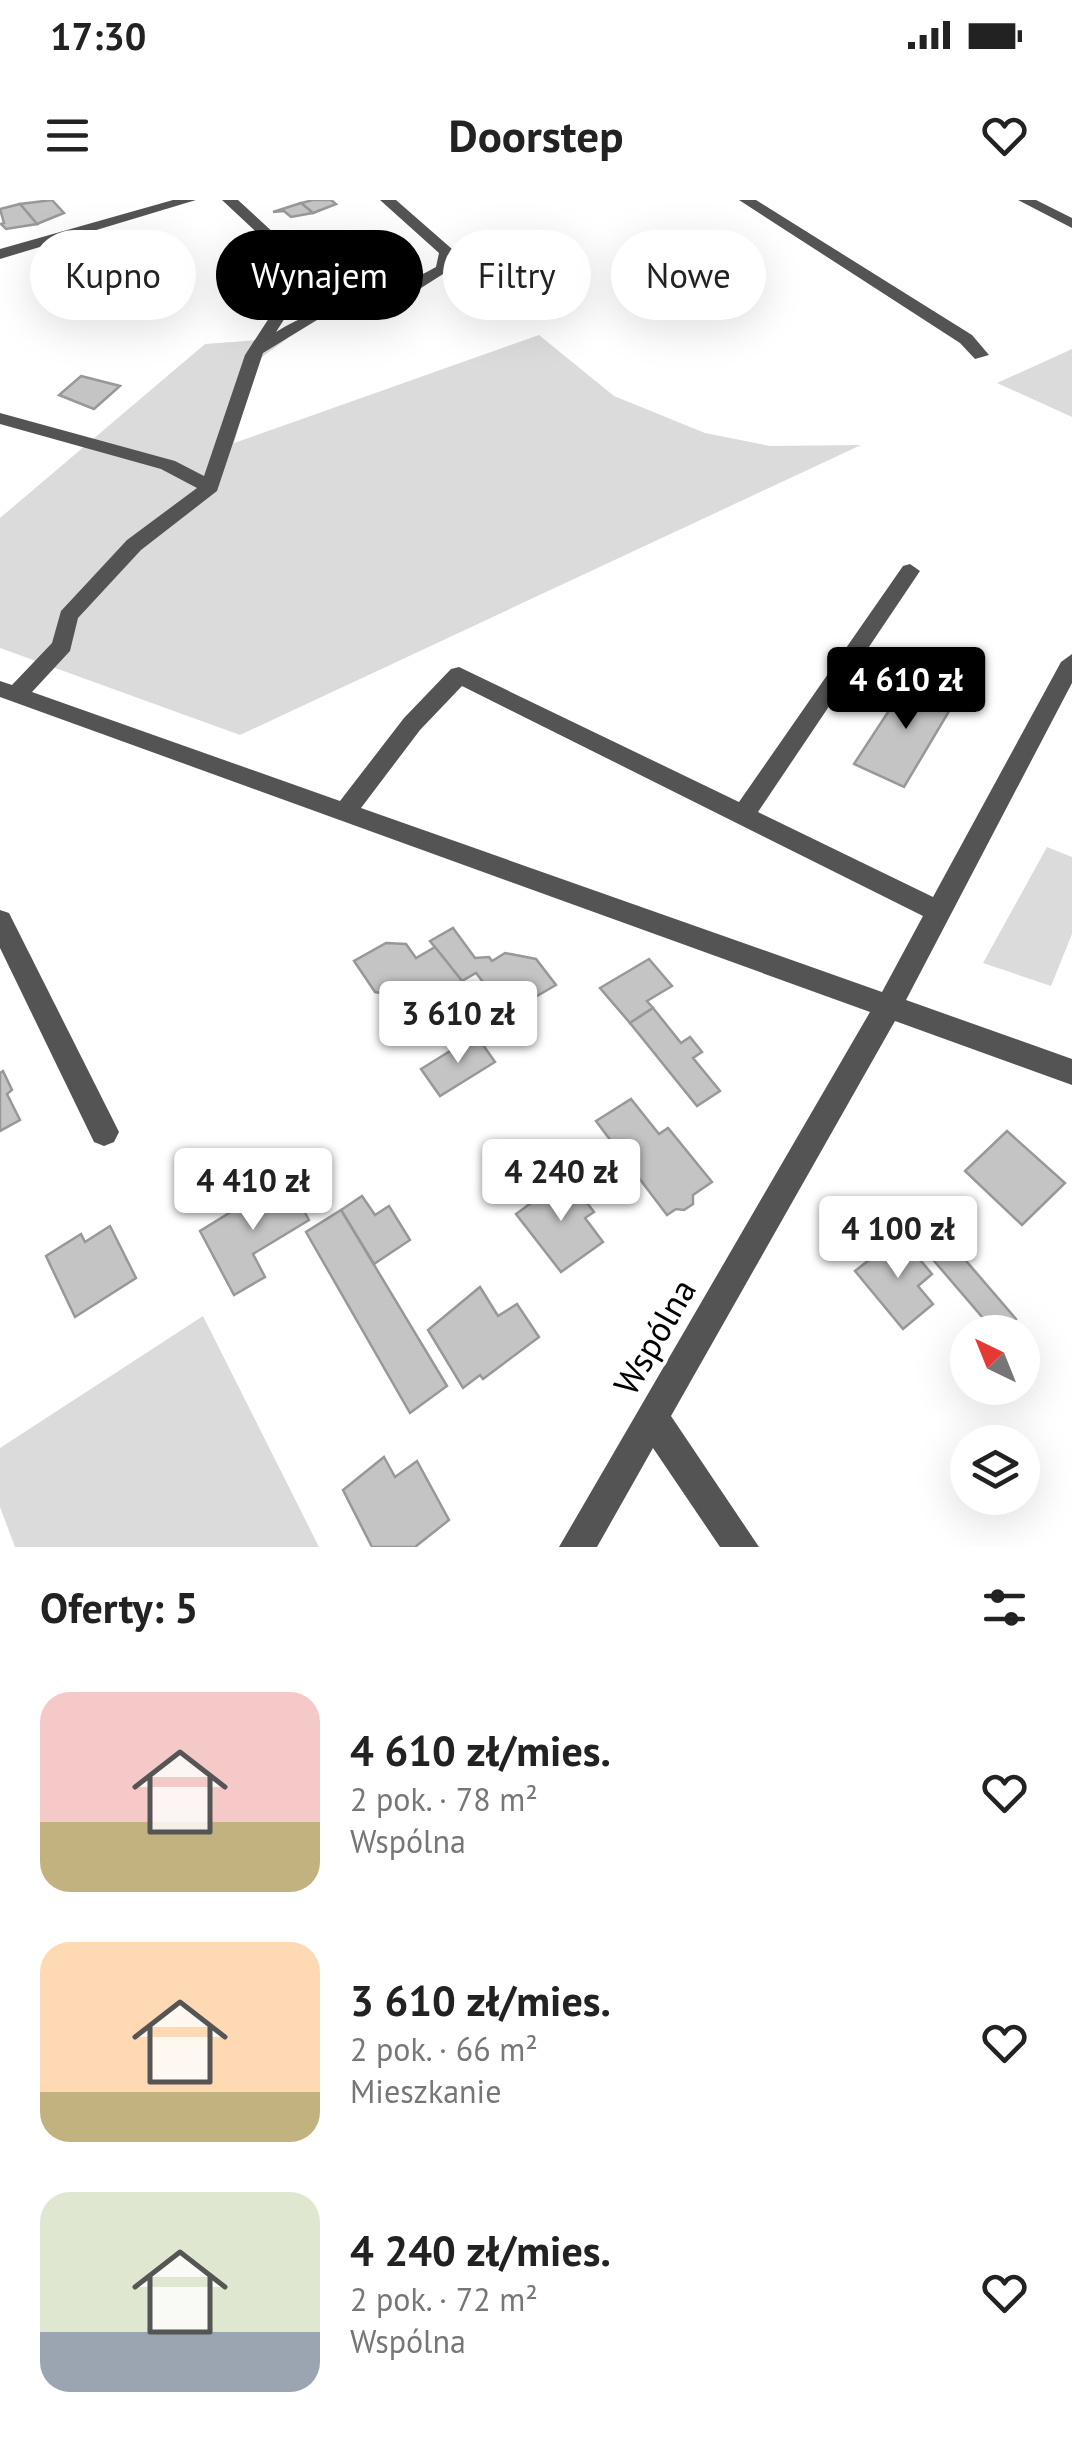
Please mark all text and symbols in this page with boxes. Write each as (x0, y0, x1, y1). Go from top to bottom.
text: 17:30 (50, 11, 146, 60)
text: Doorstep (449, 106, 623, 164)
icon: menu (40, 108, 95, 163)
icon: heart (977, 108, 1032, 163)
chip: Kupno (30, 230, 196, 320)
chip: Wynajem (216, 230, 423, 320)
chip: Filtry (443, 230, 591, 320)
chip: Nowe (611, 230, 766, 320)
pin: 4 610 zł (803, 647, 1009, 732)
text: 4 610 zł (849, 658, 963, 700)
pin: 3 610 zł (355, 981, 561, 1066)
text: 3 610 zł (401, 992, 515, 1034)
pin: 4 240 zł (458, 1139, 664, 1224)
pin: 4 410 zł (150, 1148, 356, 1233)
text: 4 240 zł (504, 1150, 618, 1192)
text: 4 410 zł (196, 1159, 310, 1201)
pin: 4 100 zł (795, 1196, 1001, 1281)
text: 4 100 zł (841, 1207, 955, 1249)
street label: Wspólna (603, 1270, 706, 1403)
north arrow (950, 1315, 1040, 1405)
map controls (950, 1315, 1040, 1515)
button: layers (950, 1425, 1040, 1515)
text: Oferty: 5 (40, 1580, 198, 1635)
icon: filters (977, 1580, 1032, 1635)
text: 4 610 zł/mies. (350, 1723, 611, 1778)
icon: home (120, 1732, 240, 1852)
icon: heart (977, 1765, 1032, 1820)
text: 2 pok. · 78 m² (350, 1778, 538, 1820)
text: Wspólna (350, 1820, 466, 1862)
text: 3 610 zł/mies. (350, 1973, 611, 2028)
icon: home (120, 1982, 240, 2102)
icon: heart (977, 2015, 1032, 2070)
text: 2 pok. · 66 m² (350, 2028, 538, 2070)
text: Mieszkanie (350, 2070, 501, 2112)
text: 4 240 zł/mies. (350, 2223, 611, 2278)
icon: home (120, 2232, 240, 2352)
icon: heart (977, 2265, 1032, 2320)
text: 2 pok. · 72 m² (350, 2278, 538, 2320)
text: Wspólna (350, 2320, 466, 2362)

